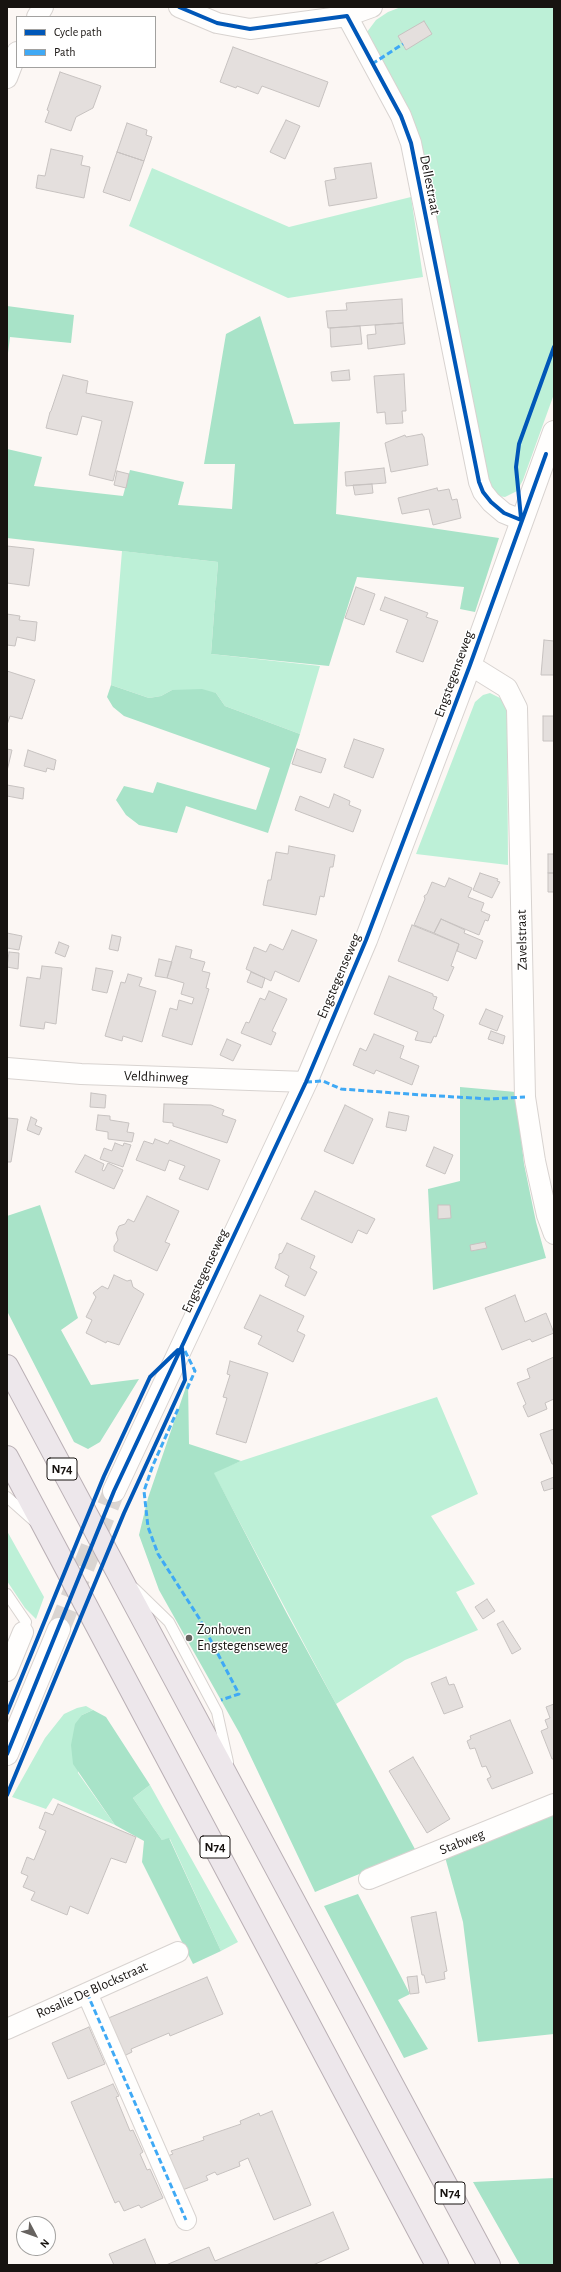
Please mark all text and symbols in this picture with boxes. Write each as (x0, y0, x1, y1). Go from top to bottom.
legend (16, 16, 156, 68)
text: Cycle path (54, 26, 102, 38)
text: Path (54, 46, 76, 58)
street label: Dellestraat (416, 154, 444, 216)
street label: Engstegenseweg (431, 628, 477, 720)
street label: Zavelstraat (513, 909, 531, 971)
street label: Engstegenseweg (314, 931, 364, 1021)
street label: Veldhinweg (124, 1067, 188, 1087)
street label: Engstegenseweg (178, 1226, 232, 1316)
road number: N74 (47, 1458, 77, 1480)
place label: Zonhoven Engstegenseweg (197, 1622, 288, 1654)
marker: Zonhoven Engstegenseweg (184, 1633, 194, 1643)
street label: Stabweg (437, 1825, 487, 1859)
road number: N74 (200, 1836, 230, 1858)
street label: Rosalie De Blockstraat (34, 1958, 150, 2022)
road number: N74 (435, 2182, 465, 2204)
north arrow (16, 2216, 56, 2256)
text: N (38, 2237, 51, 2250)

